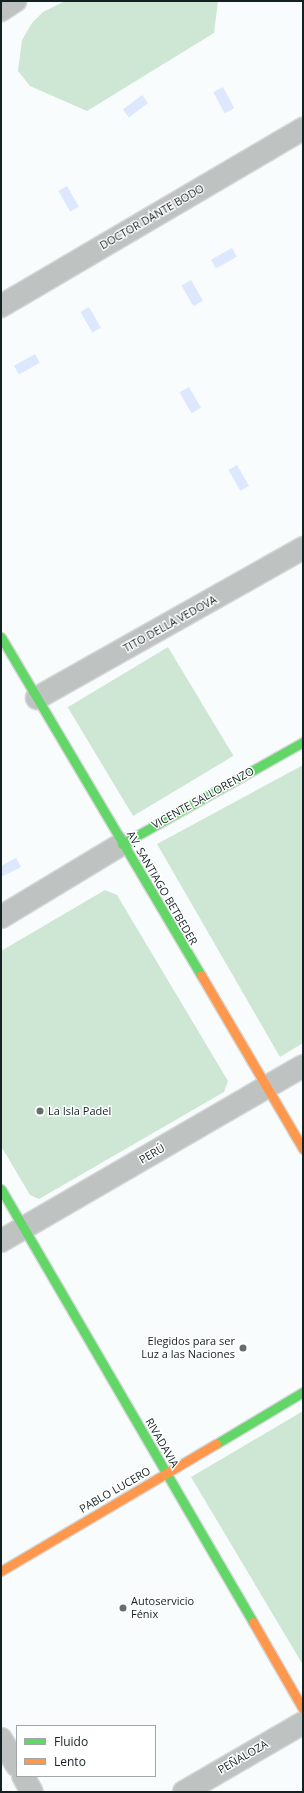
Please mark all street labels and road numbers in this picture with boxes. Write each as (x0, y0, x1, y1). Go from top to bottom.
street label: DOCTOR DANTE BODO (98, 182, 206, 252)
street label: TITO DELLA VEDOVA (121, 593, 219, 655)
street label: VICENTE SALLORENZO (149, 764, 257, 832)
street label: AV. SANTIAGO BETBEDER (124, 829, 200, 947)
street label: PERÚ (137, 1141, 167, 1167)
street label: RIVADAVIA (143, 1416, 181, 1470)
street label: PABLO LUCERO (77, 1464, 153, 1516)
street label: PEÑALOZA (216, 1737, 270, 1777)

